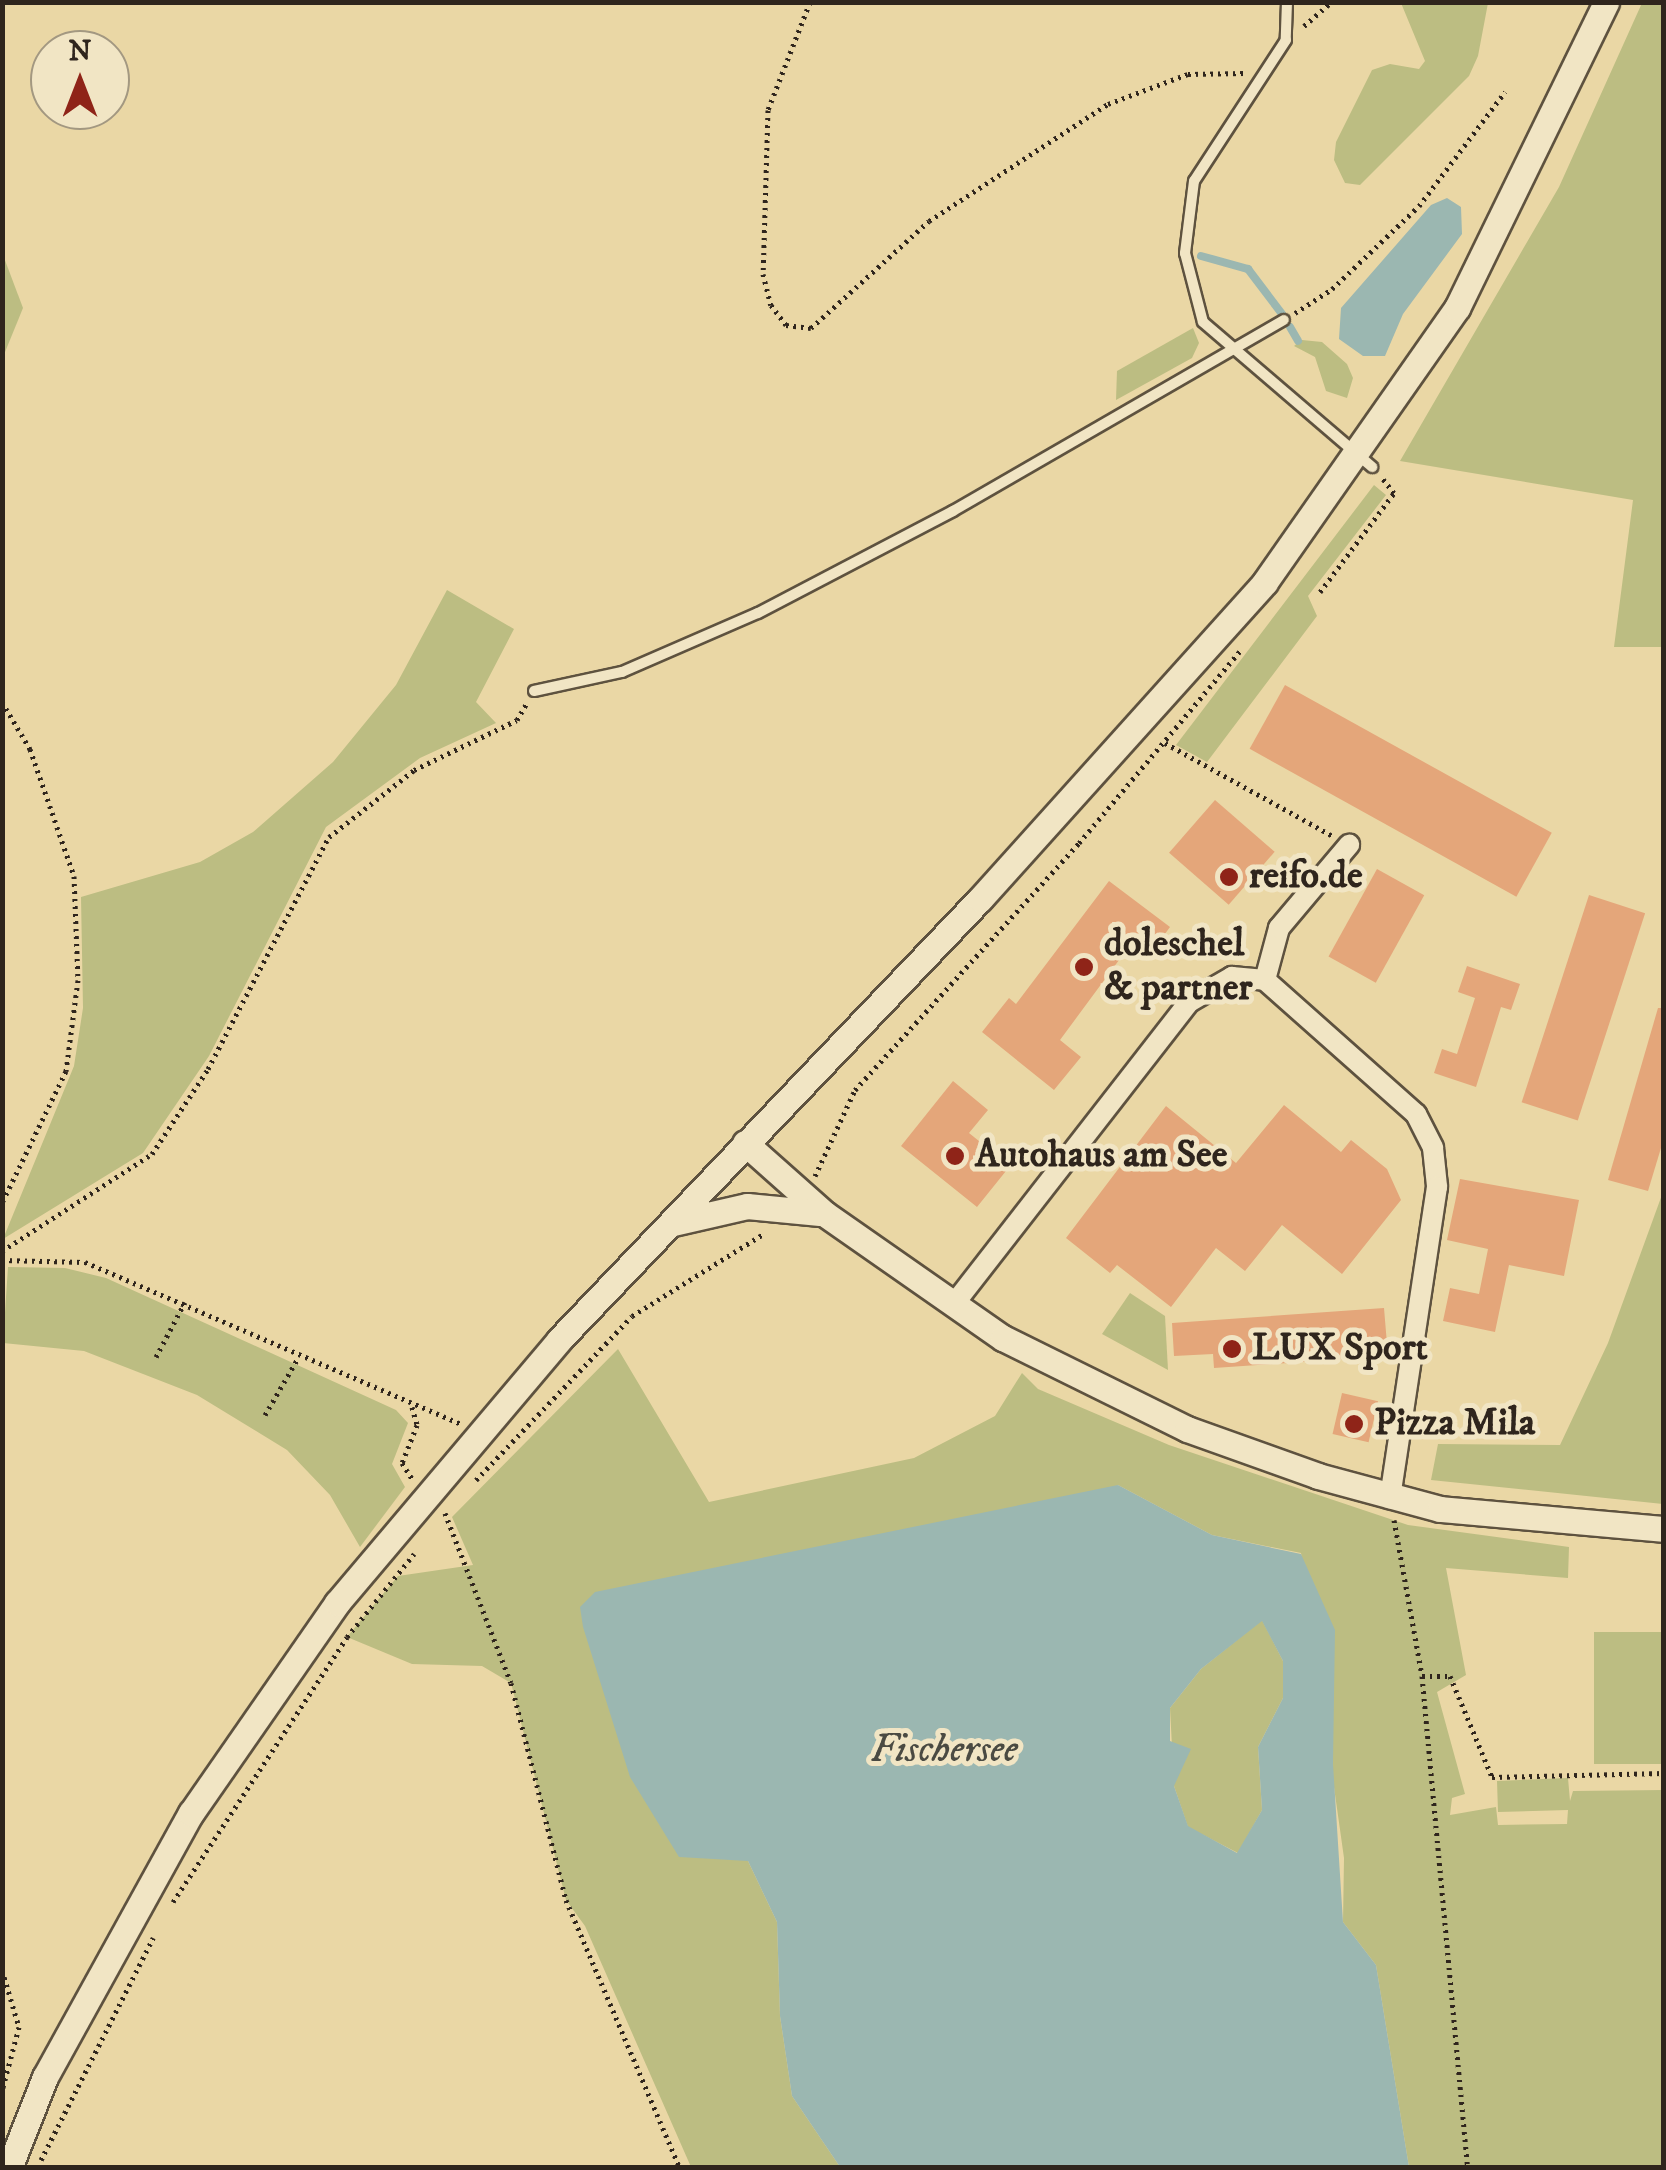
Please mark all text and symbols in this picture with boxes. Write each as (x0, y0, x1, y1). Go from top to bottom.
north arrow (30, 30, 130, 130)
text: N (69, 34, 91, 69)
place label: reifo.de (1249, 854, 1363, 900)
marker: reifo.de (1218, 866, 1240, 888)
place label: doleschel & partner (1104, 922, 1253, 1012)
marker: doleschel & partner (1073, 956, 1095, 978)
place label: Autohaus am See (975, 1133, 1228, 1179)
marker: Autohaus am See (944, 1145, 966, 1167)
place label: LUX Sport (1252, 1326, 1428, 1372)
marker: LUX Sport (1221, 1338, 1243, 1360)
place label: Pizza Mila (1374, 1401, 1535, 1447)
marker: Pizza Mila (1343, 1413, 1365, 1435)
water label: Fischersee (870, 1726, 1018, 1774)

